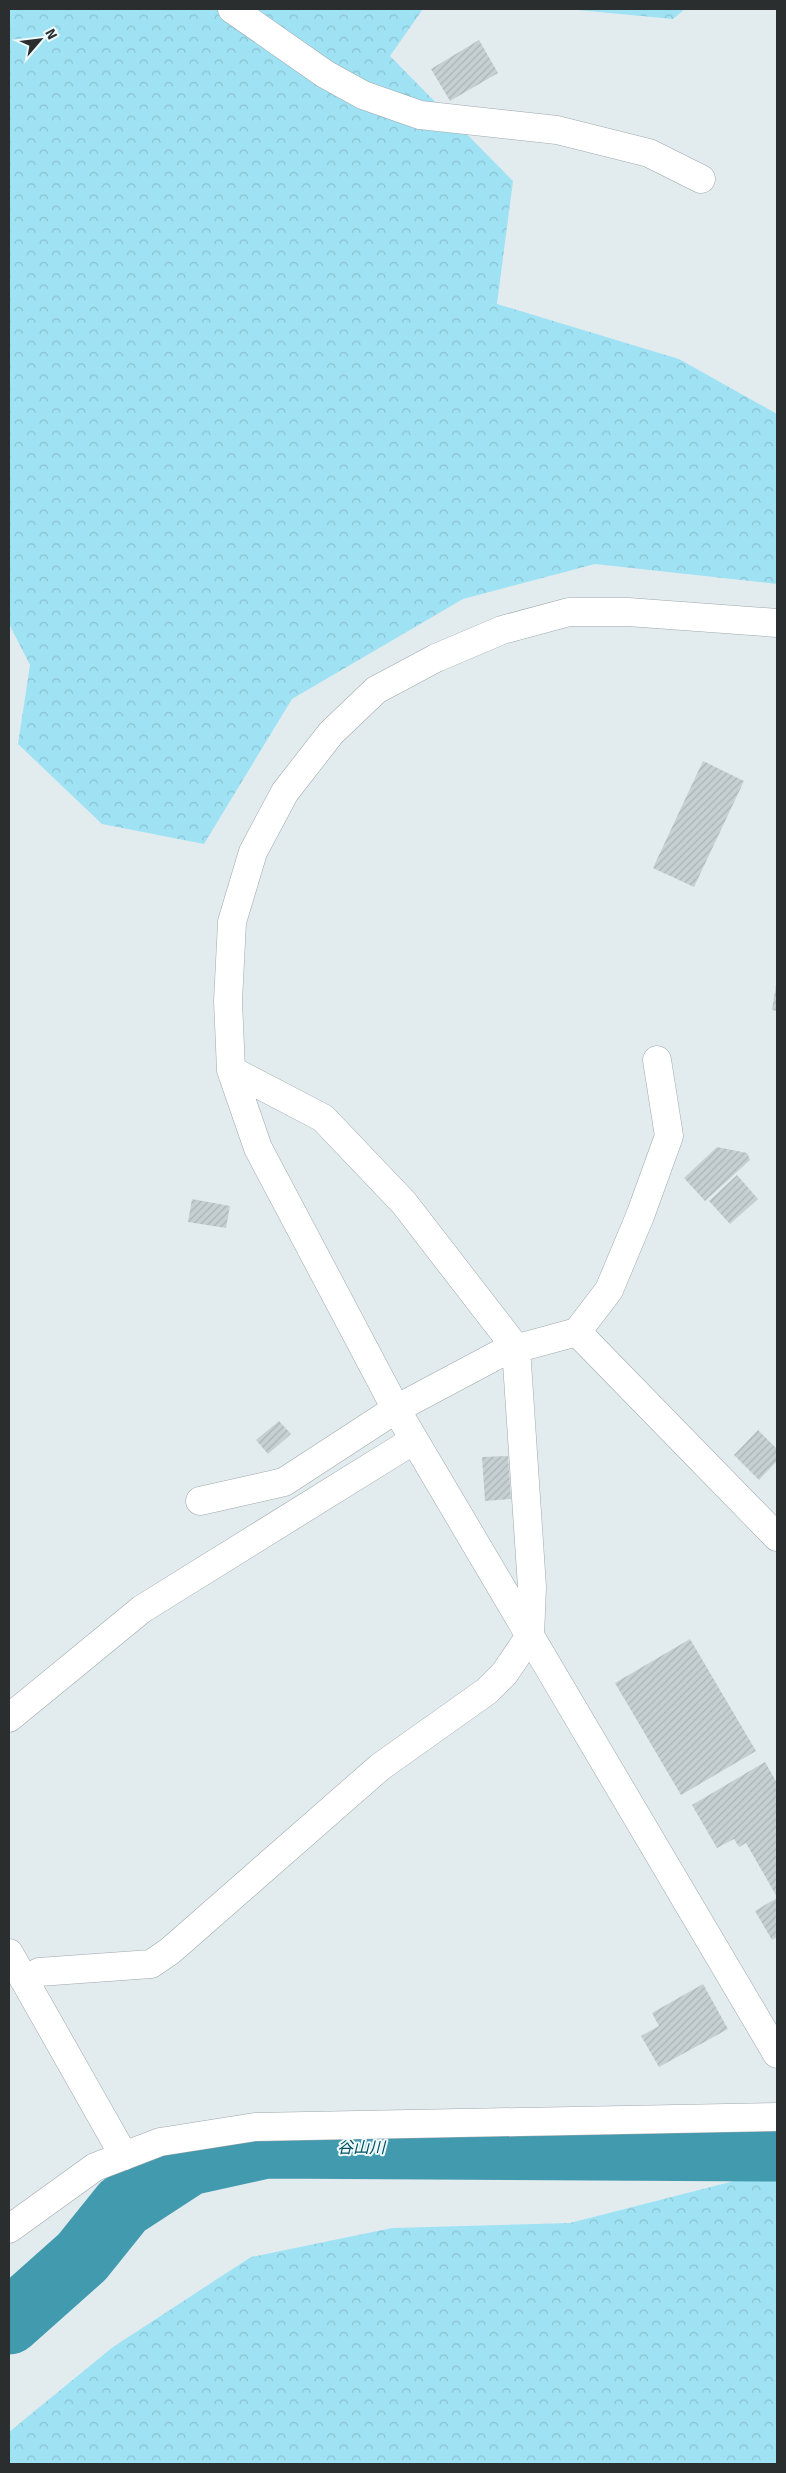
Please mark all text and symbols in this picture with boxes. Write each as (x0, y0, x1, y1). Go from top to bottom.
north arrow (15, 15, 65, 65)
text: N (41, 26, 61, 42)
water label: 谷山川 (337, 2138, 387, 2158)

